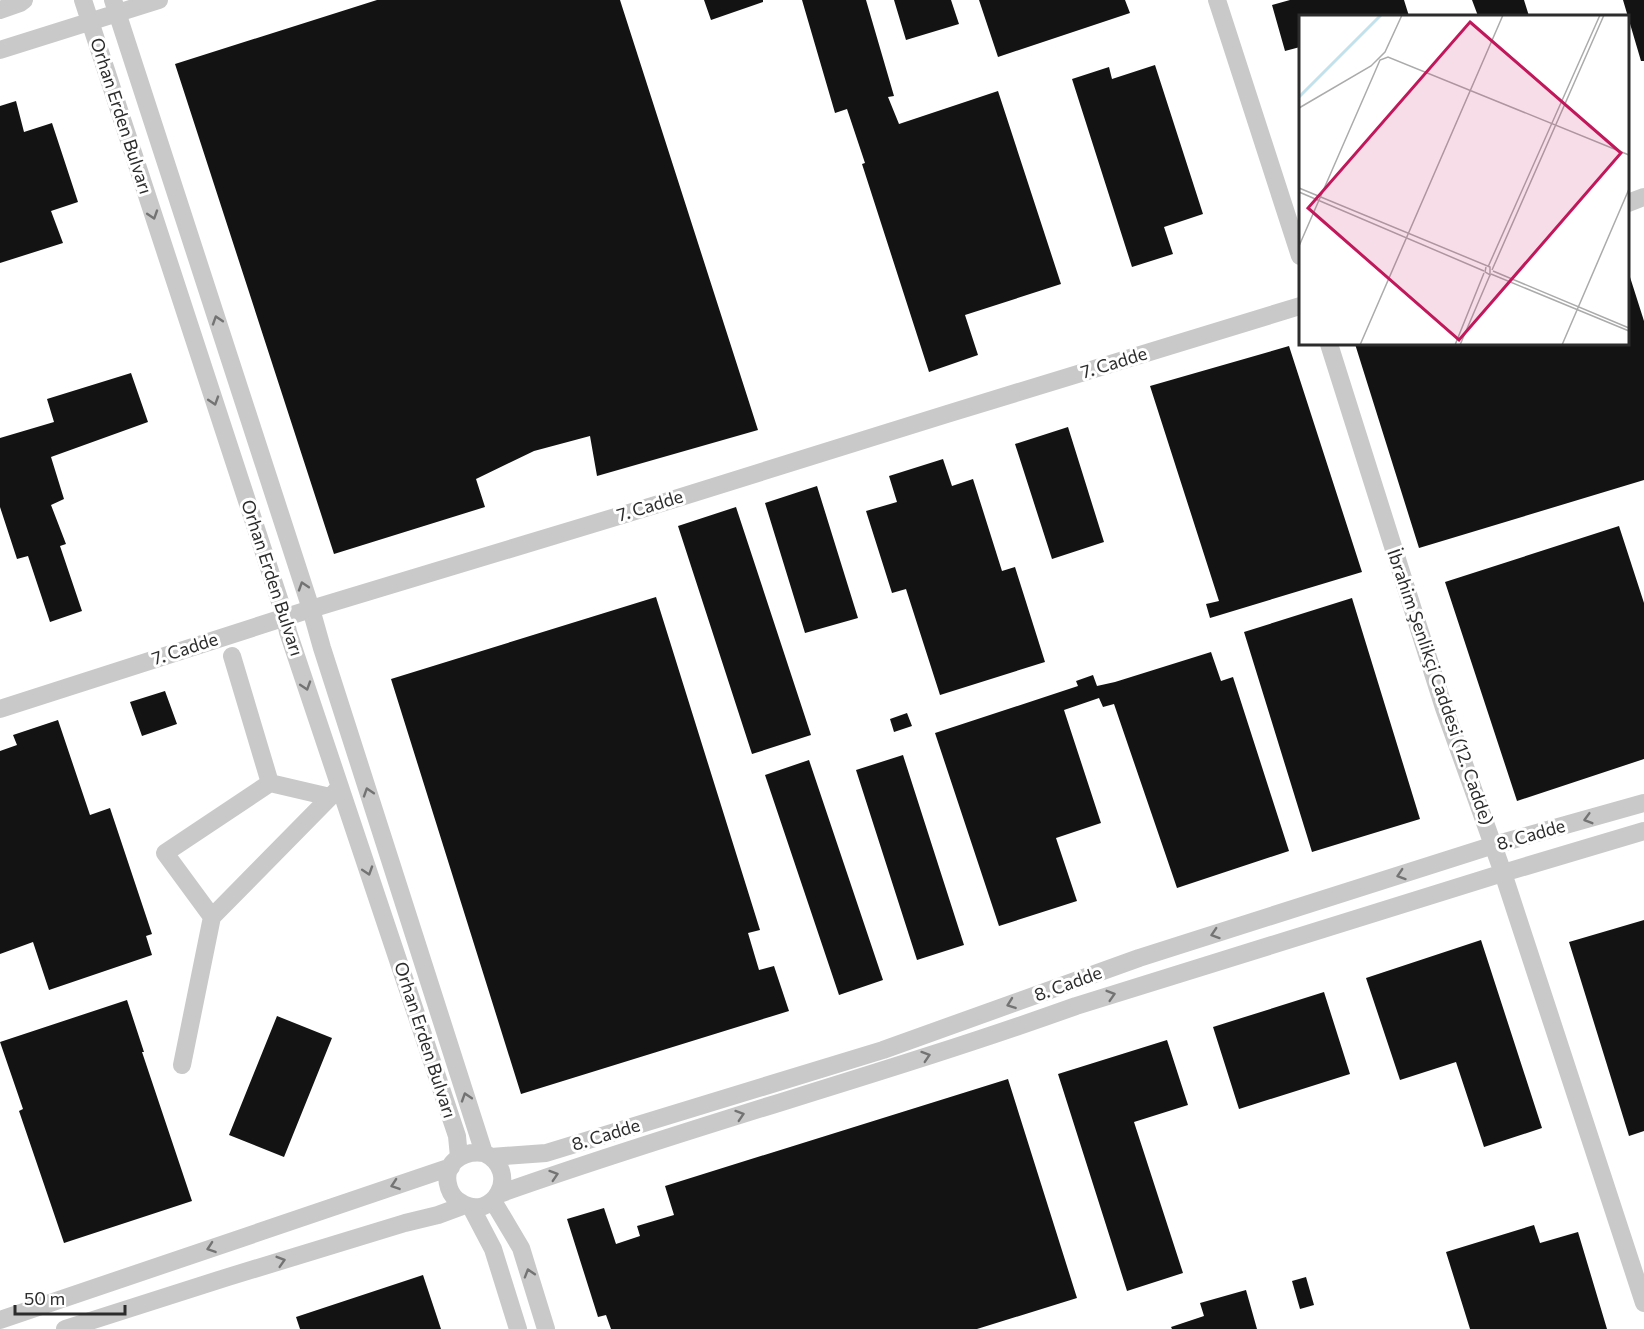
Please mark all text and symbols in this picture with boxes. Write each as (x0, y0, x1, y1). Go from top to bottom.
inset map (1299, 15, 1629, 345)
street label: Orhan Erden Bulvarı (86, 35, 158, 197)
one-way arrow (146, 209, 159, 220)
one-way arrow (212, 315, 224, 326)
street label: 7. Cadde (1078, 342, 1149, 383)
one-way arrow (207, 395, 219, 406)
street label: 7. Cadde (614, 485, 685, 526)
street label: Orhan Erden Bulvarı (237, 497, 309, 659)
street label: İbrahim Şenlikçi Caddesi (12. Cadde) (1383, 546, 1499, 828)
one-way arrow (298, 581, 310, 592)
street label: 7. Cadde (149, 627, 220, 669)
one-way arrow (299, 680, 312, 691)
one-way arrow (363, 787, 375, 798)
one-way arrow (1583, 812, 1594, 824)
street label: 8. Cadde (1494, 814, 1568, 854)
one-way arrow (361, 865, 373, 876)
one-way arrow (1396, 868, 1407, 880)
one-way arrow (1210, 927, 1221, 939)
street label: Orhan Erden Bulvarı (390, 959, 462, 1121)
street label: 8. Cadde (1031, 961, 1104, 1005)
one-way arrow (1105, 990, 1116, 1002)
one-way arrow (1006, 997, 1017, 1010)
one-way arrow (920, 1051, 931, 1063)
one-way arrow (461, 1092, 473, 1103)
one-way arrow (734, 1110, 745, 1122)
street label: 8. Cadde (569, 1113, 643, 1155)
one-way arrow (548, 1169, 559, 1182)
one-way arrow (390, 1178, 401, 1191)
one-way arrow (206, 1241, 217, 1254)
one-way arrow (275, 1256, 286, 1268)
one-way arrow (524, 1268, 536, 1279)
scale bar (15, 1278, 124, 1316)
text: 50 m (24, 1287, 65, 1309)

